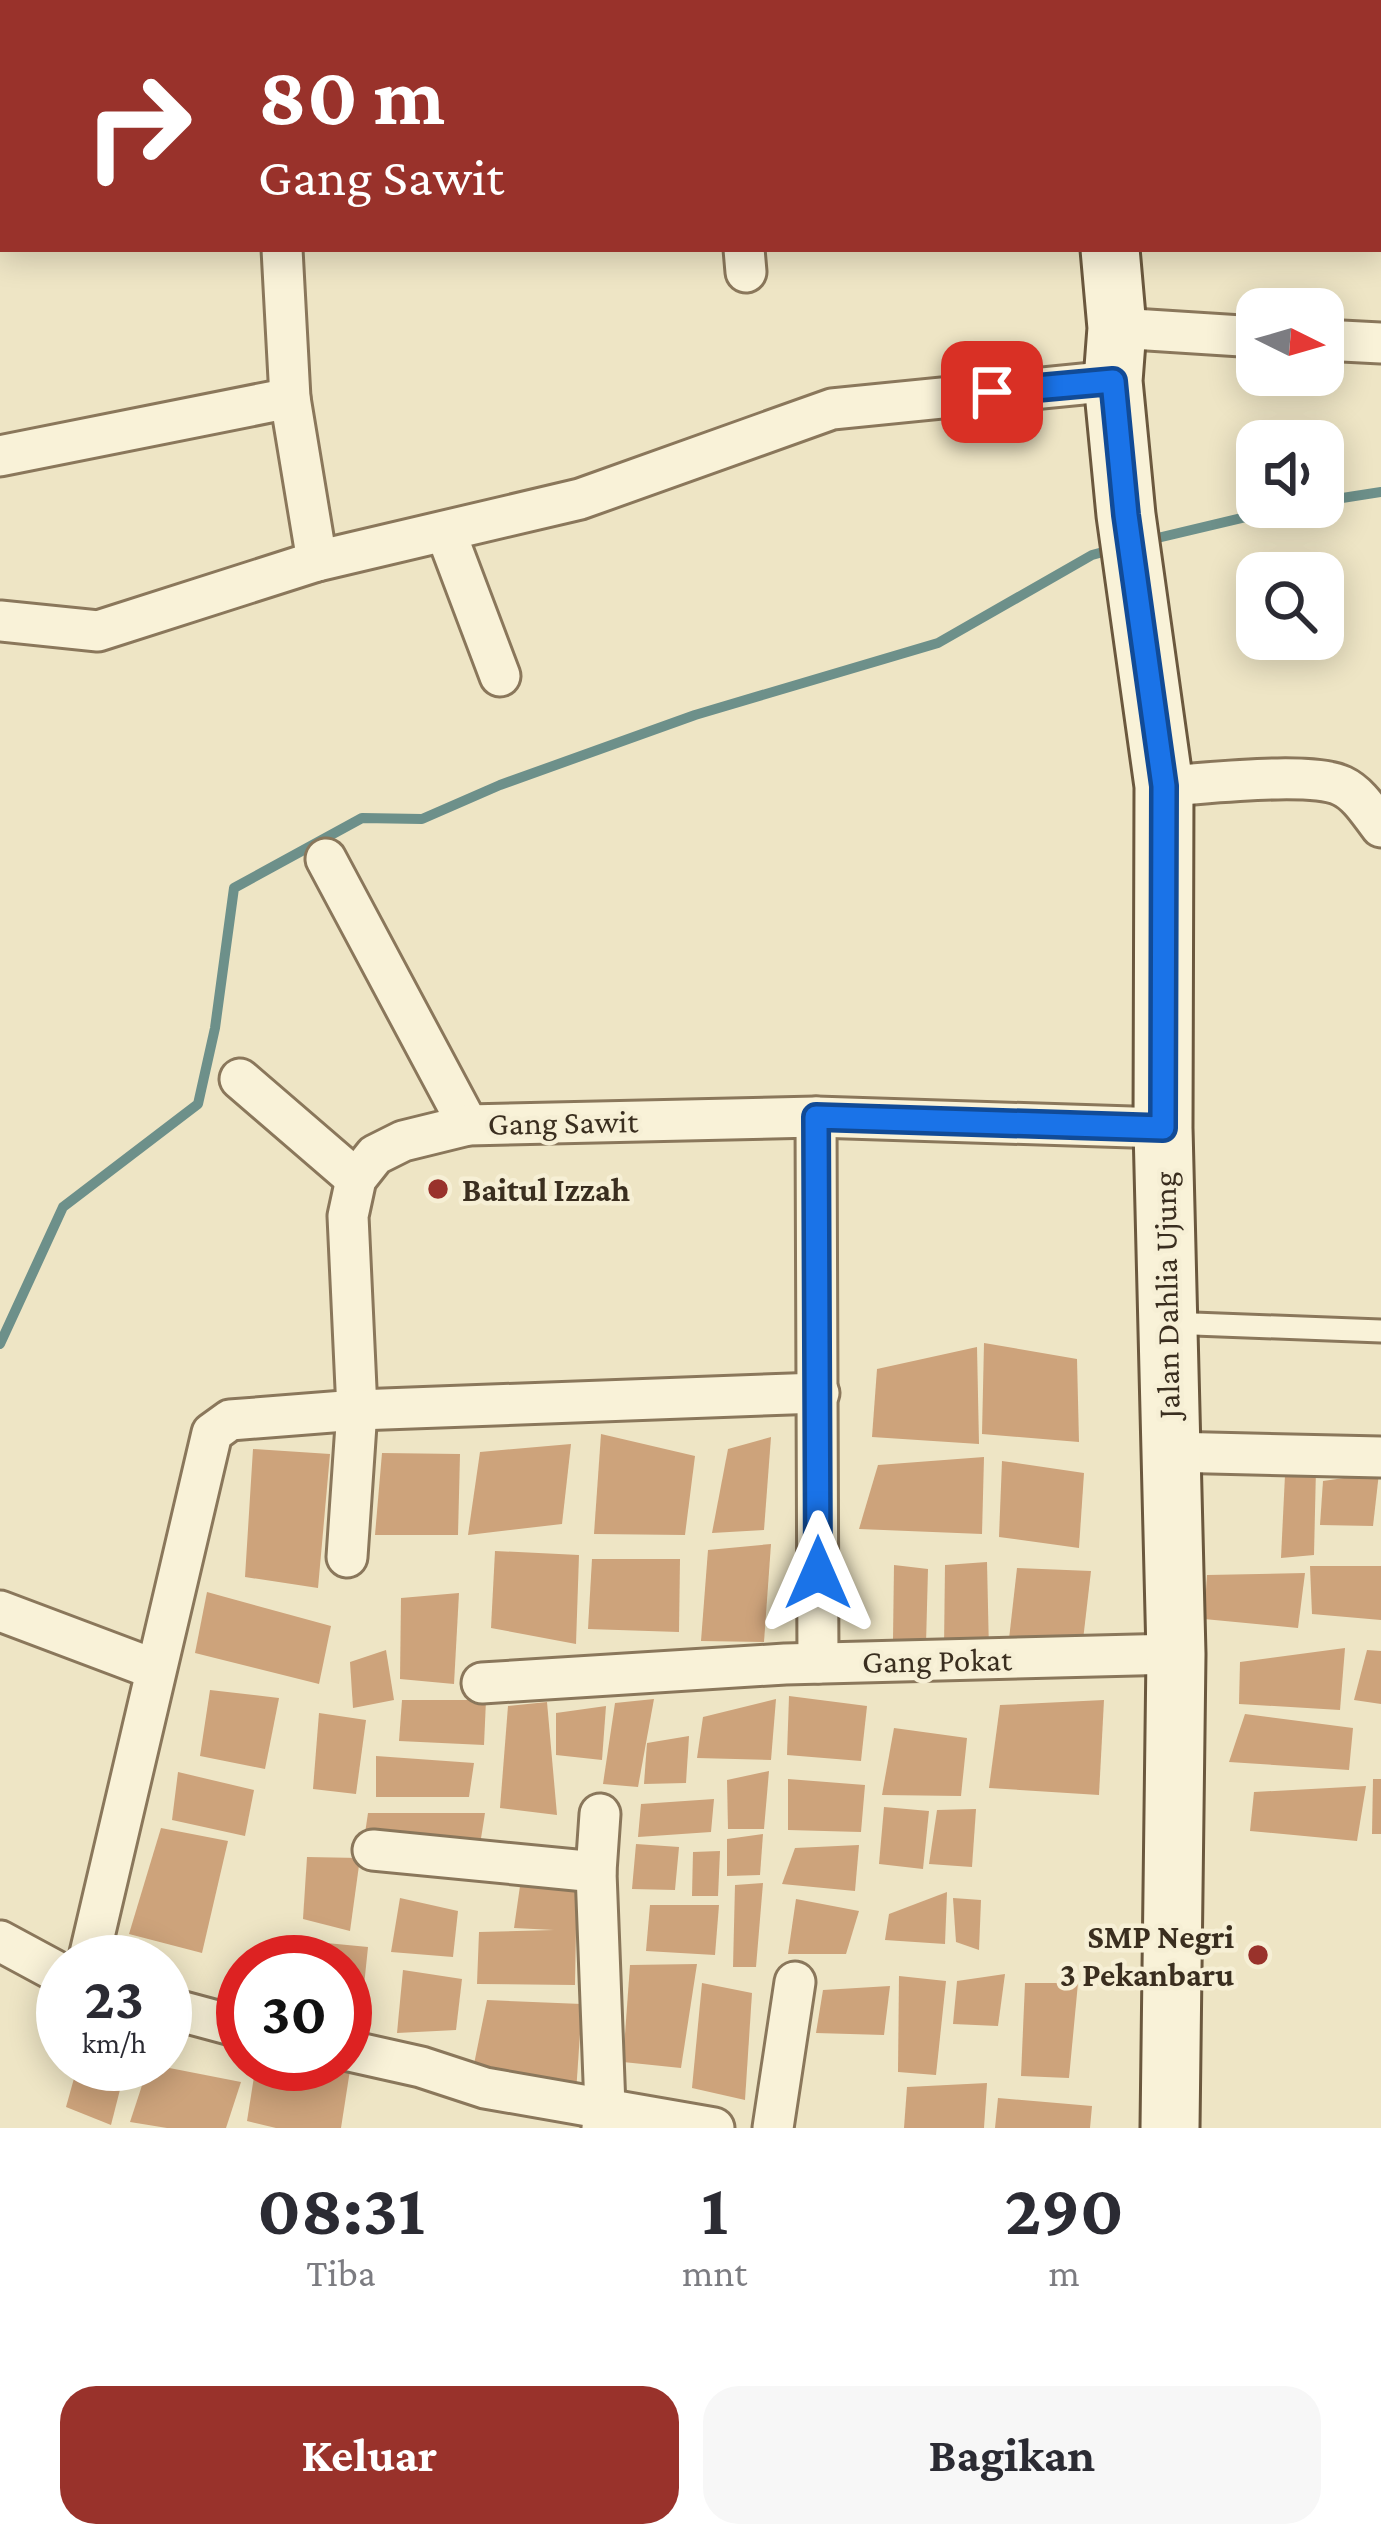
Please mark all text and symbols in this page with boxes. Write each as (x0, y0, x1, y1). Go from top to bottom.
icon: right (60, 48, 216, 204)
text: 80 m (258, 49, 445, 142)
text: Gang Sawit (258, 147, 504, 207)
north arrow (1236, 288, 1344, 396)
map controls (1236, 288, 1344, 660)
pin (941, 341, 1043, 443)
icon: arrive (959, 359, 1025, 425)
button: sound (1236, 420, 1344, 528)
button: search (1236, 552, 1344, 660)
street label: Gang Sawit (487, 1102, 640, 1142)
place label: Baitul Izzah (462, 1171, 630, 1208)
street label: Jalan Dahlia Ujung (1145, 1171, 1187, 1422)
marker: Baitul Izzah (425, 1176, 451, 1202)
position arrow (755, 1510, 881, 1636)
street label: Gang Pokat (862, 1640, 1013, 1680)
place label: SMP Negri 3 Pekanbaru (1060, 1918, 1234, 1993)
speed limit sign: 30 (216, 1935, 372, 2091)
marker: SMP Negri 3 Pekanbaru (1245, 1942, 1271, 1968)
text: 23 (84, 1964, 144, 2031)
text: km/h (82, 2026, 146, 2059)
text: 08:31 (257, 2169, 425, 2249)
text: 1 (701, 2169, 728, 2249)
text: 290 (1004, 2169, 1124, 2249)
text: Tiba (306, 2251, 376, 2294)
text: mnt (682, 2251, 747, 2294)
text: m (1048, 2251, 1080, 2294)
button: Keluar (60, 2386, 679, 2524)
button: Bagikan (703, 2386, 1321, 2524)

